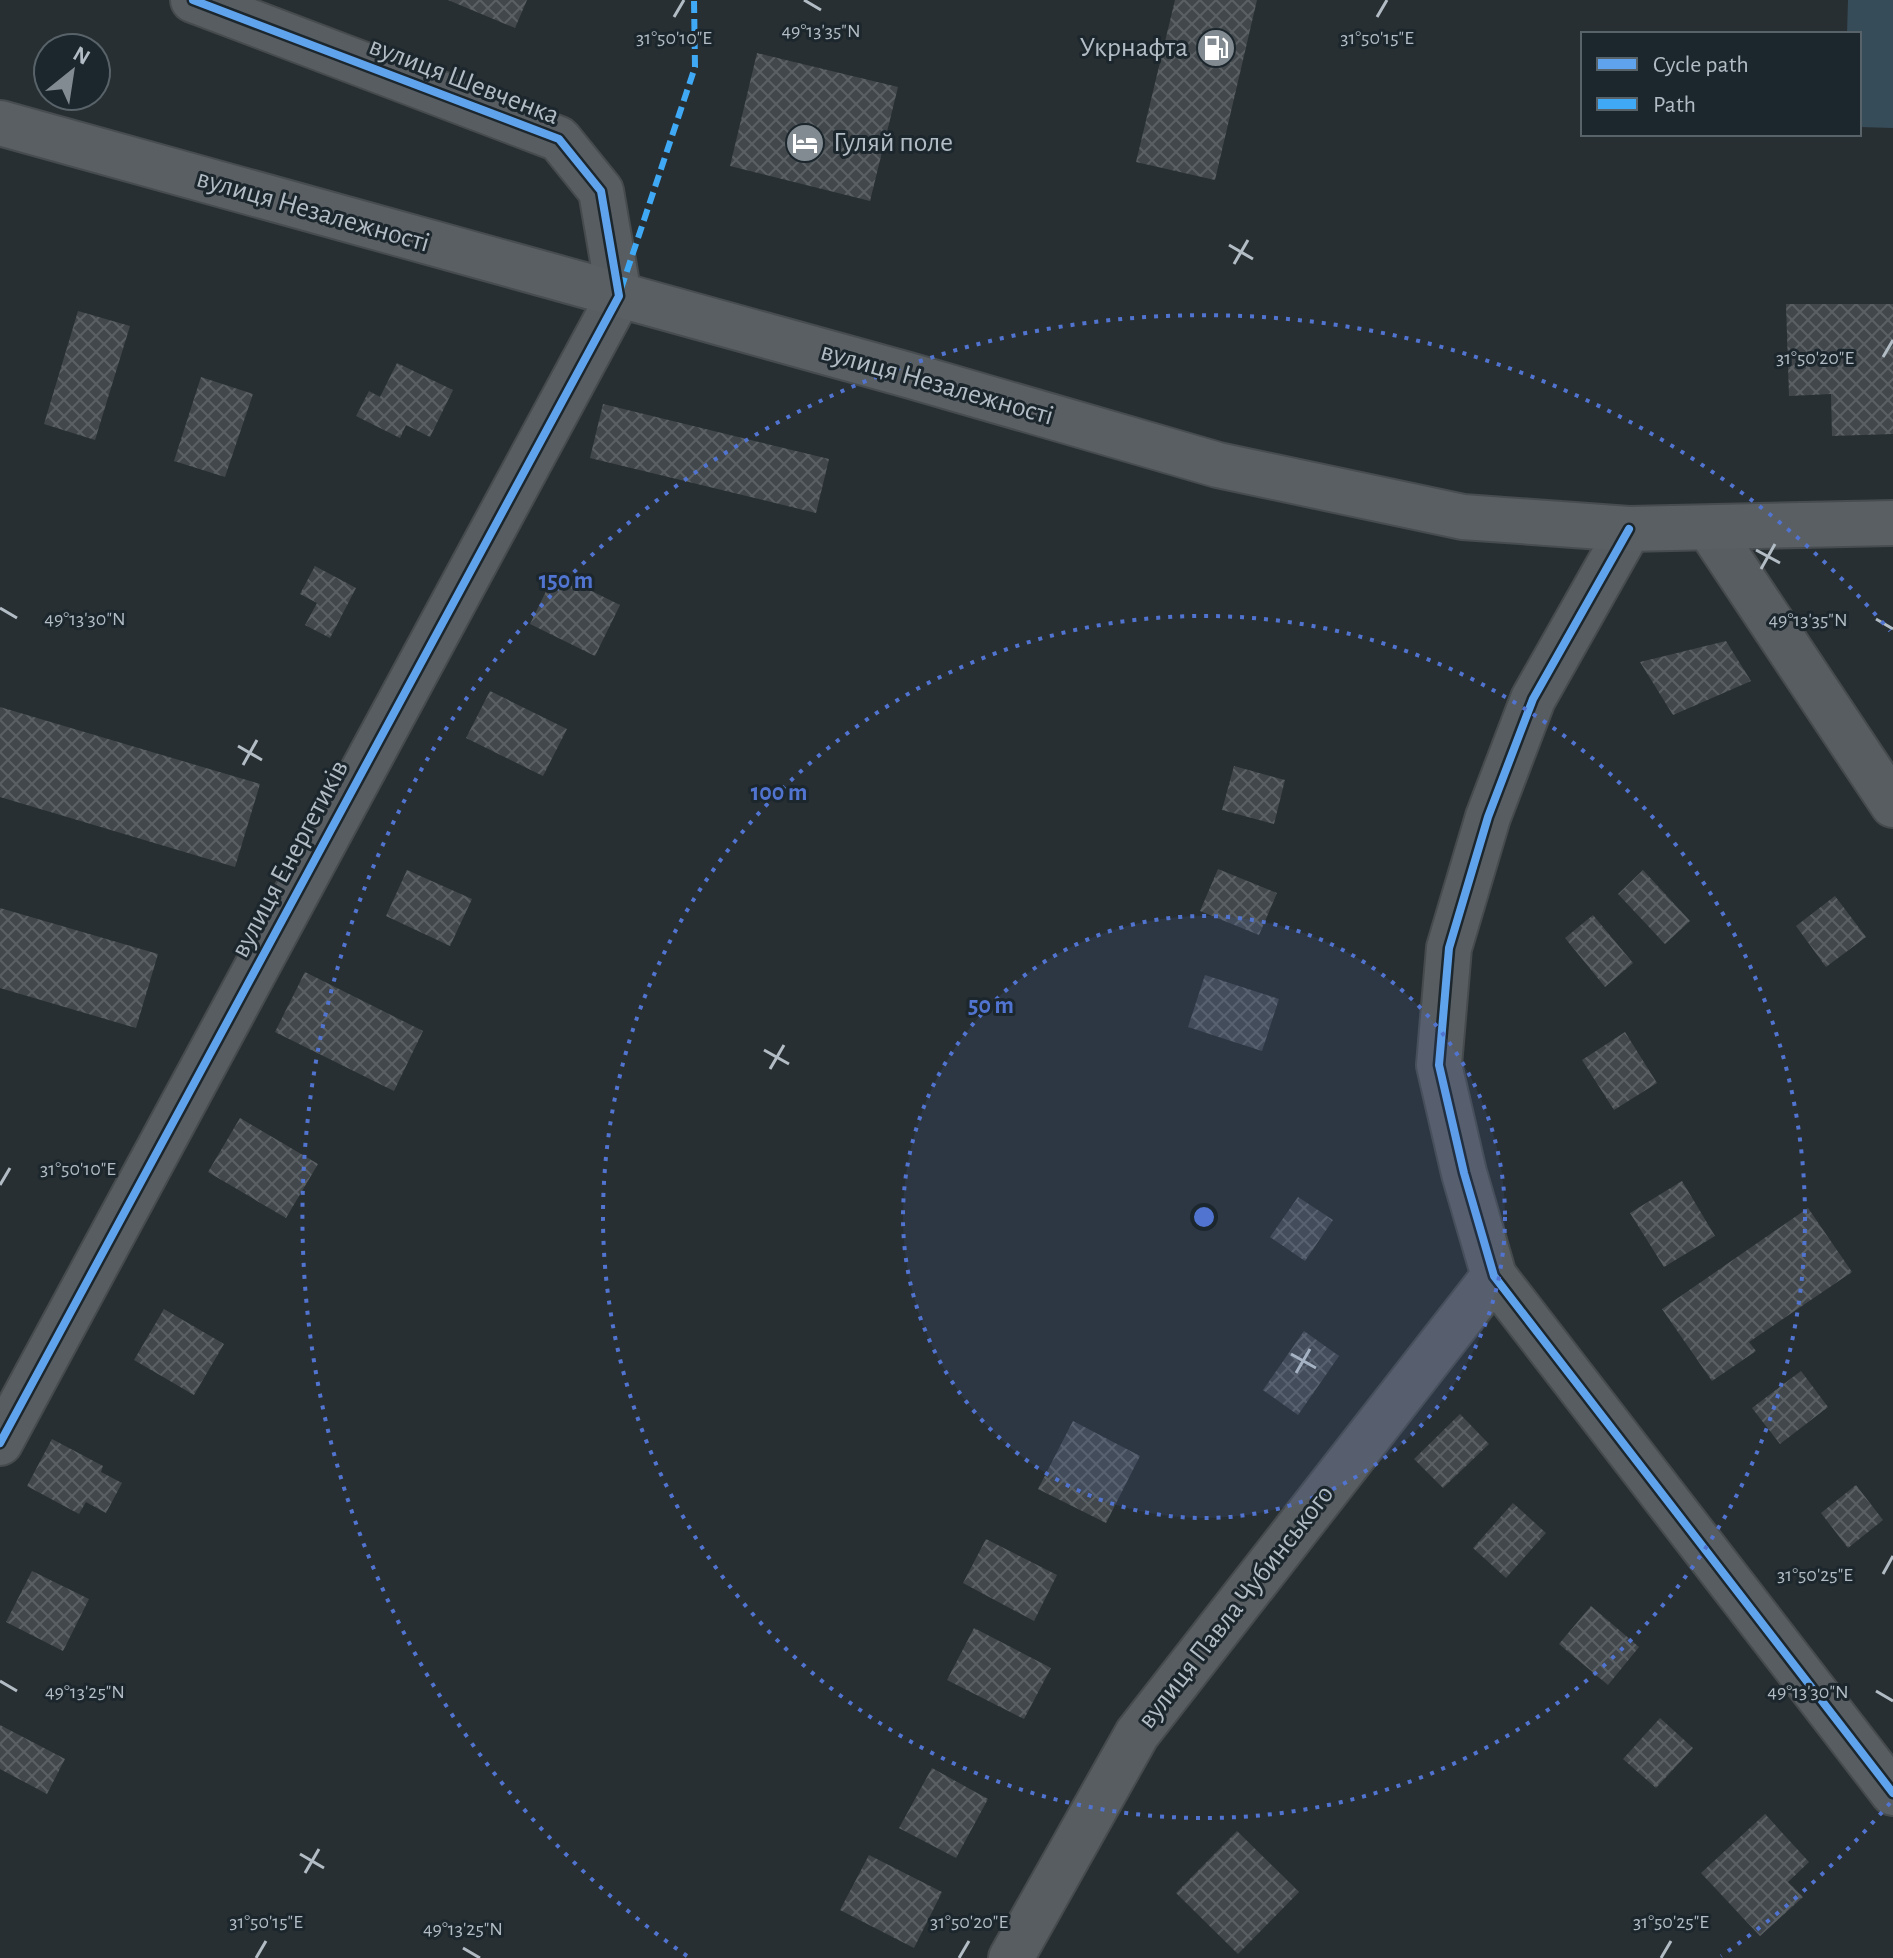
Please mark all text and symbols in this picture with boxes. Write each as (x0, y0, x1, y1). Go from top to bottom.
text: 49°13'35"N (781, 21, 861, 41)
fuel station icon: Укрнафта (1195, 27, 1237, 69)
text: 31°50'10"E (636, 28, 712, 48)
text: 31°50'15"E (1340, 28, 1414, 48)
north arrow (32, 32, 112, 112)
street label: вулиця Шевченка (365, 32, 563, 130)
legend (1581, 32, 1861, 136)
place label: Укрнафта (1079, 34, 1188, 62)
text: N (69, 42, 94, 69)
text: Cycle path (1653, 53, 1749, 77)
text: Path (1653, 93, 1696, 117)
hotel icon: Гуляй поле (784, 122, 826, 164)
place label: Гуляй поле (833, 129, 953, 157)
street label: вулиця Незалежності (193, 164, 433, 258)
street label: вулиця Незалежності (817, 337, 1057, 431)
text: 31°50'20"E (1776, 348, 1854, 368)
text: 150 m (539, 569, 593, 593)
text: 49°13'30"N (44, 609, 126, 629)
text: 49°13'35"N (1768, 610, 1848, 630)
street label: вулиця Енергетиків (226, 756, 354, 962)
text: 100 m (751, 781, 807, 805)
text: 50 m (968, 994, 1014, 1018)
text: 31°50'10"E (40, 1159, 116, 1179)
centre of rings (1190, 1203, 1218, 1231)
street label: вулиця Павла Чубинського (1133, 1480, 1339, 1734)
text: 31°50'25"E (1777, 1565, 1853, 1585)
text: 49°13'25"N (45, 1682, 125, 1702)
text: 49°13'30"N (1767, 1682, 1849, 1702)
text: 31°50'15"E (229, 1912, 303, 1932)
text: 31°50'20"E (930, 1912, 1008, 1932)
text: 31°50'25"E (1633, 1912, 1709, 1932)
text: 49°13'25"N (423, 1919, 503, 1939)

